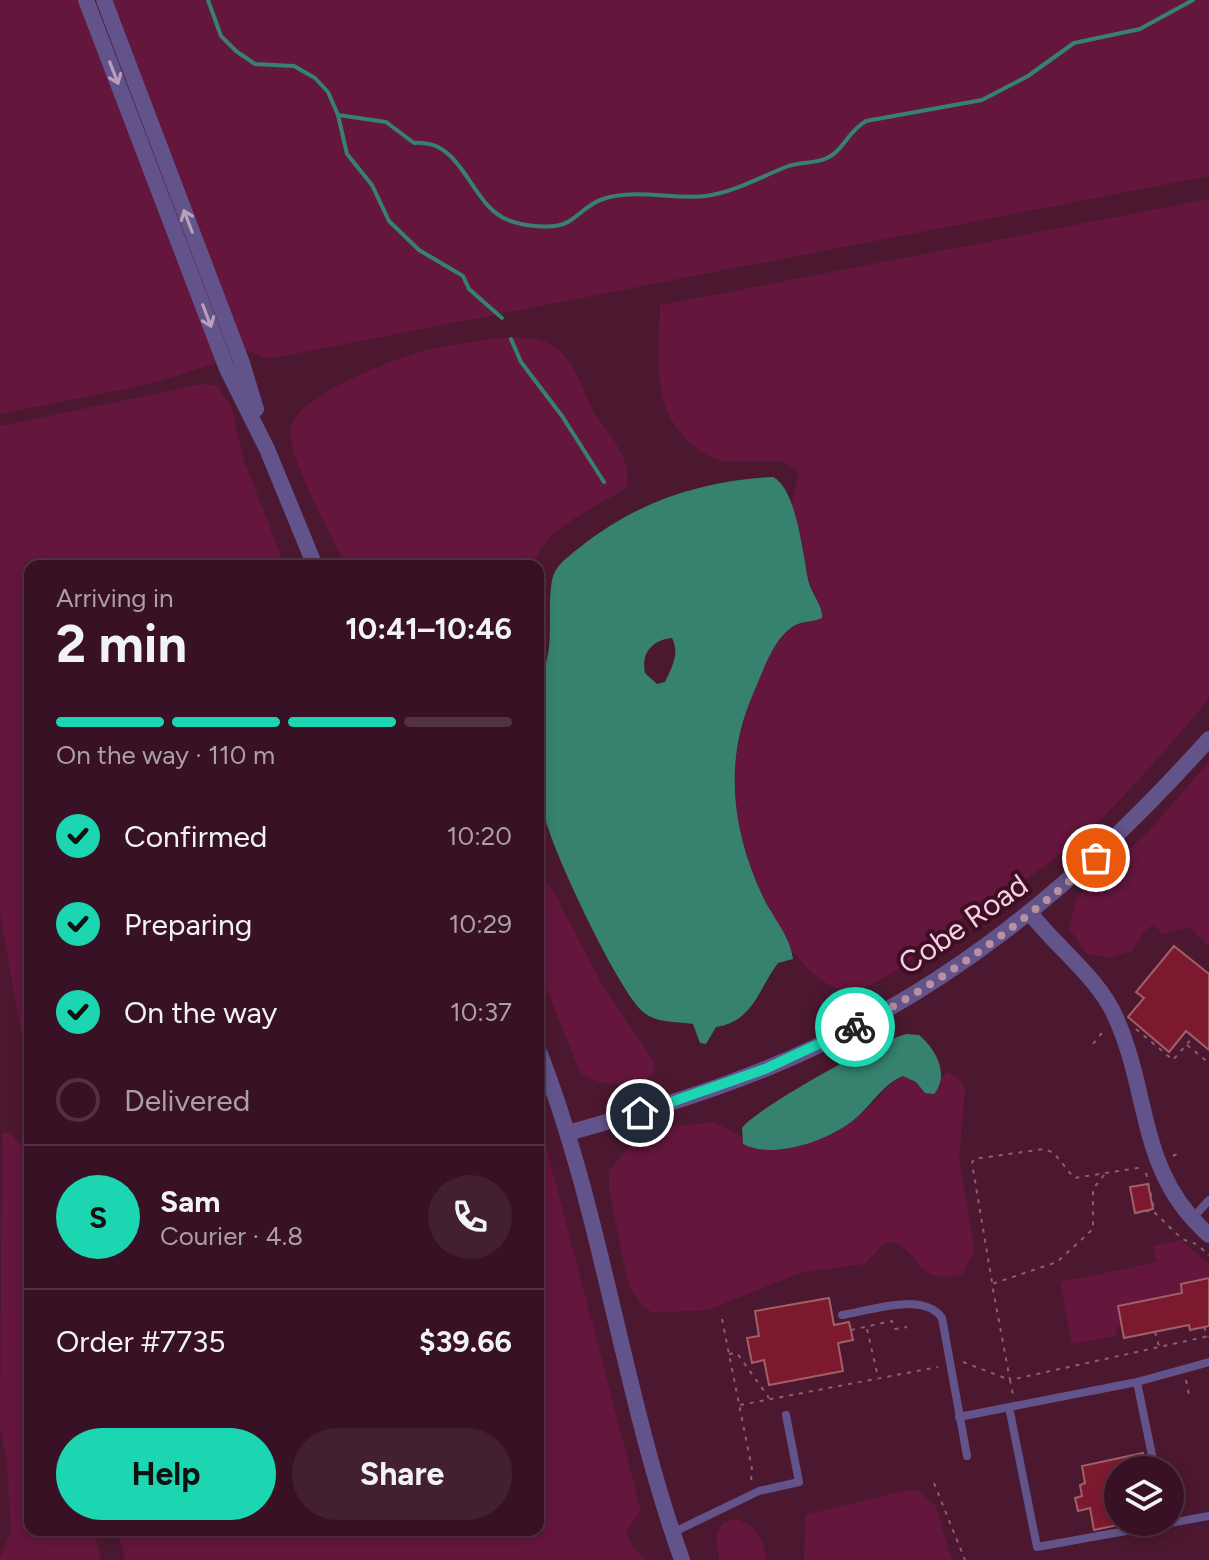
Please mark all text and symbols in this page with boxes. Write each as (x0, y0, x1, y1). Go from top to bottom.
one-way arrow (108, 60, 122, 85)
one-way arrow (180, 209, 194, 234)
one-way arrow (201, 303, 215, 328)
text: Arriving in (56, 582, 174, 614)
text: 10:41–10:46 (345, 610, 512, 647)
text: 2 min (56, 613, 187, 675)
text: On the way · 110 m (56, 739, 275, 771)
icon: check (56, 814, 100, 858)
text: Confirmed (124, 818, 267, 855)
text: 10:20 (447, 820, 512, 852)
pin (1062, 824, 1130, 892)
icon: bag (1074, 836, 1118, 880)
street label: Cobe Road (891, 866, 1035, 982)
icon: check (56, 902, 100, 946)
text: Preparing (124, 906, 252, 943)
text: 10:29 (449, 908, 512, 940)
courier (815, 987, 895, 1067)
icon: check (56, 990, 100, 1034)
text: On the way (124, 994, 277, 1031)
text: 10:37 (450, 996, 512, 1028)
icon: bike (833, 1005, 877, 1049)
pin (606, 1079, 674, 1147)
text: Delivered (124, 1082, 250, 1119)
icon: home (618, 1091, 662, 1135)
button: phone (428, 1175, 512, 1259)
text: Sam (160, 1183, 220, 1220)
text: S (89, 1199, 107, 1236)
text: Courier · 4.8 (160, 1220, 303, 1252)
text: Order #7735 (56, 1323, 226, 1360)
text: $39.66 (419, 1323, 512, 1360)
button: Help (56, 1428, 276, 1520)
button: Share (292, 1428, 512, 1520)
map controls (1104, 1456, 1184, 1536)
button: layers (1104, 1456, 1184, 1536)

